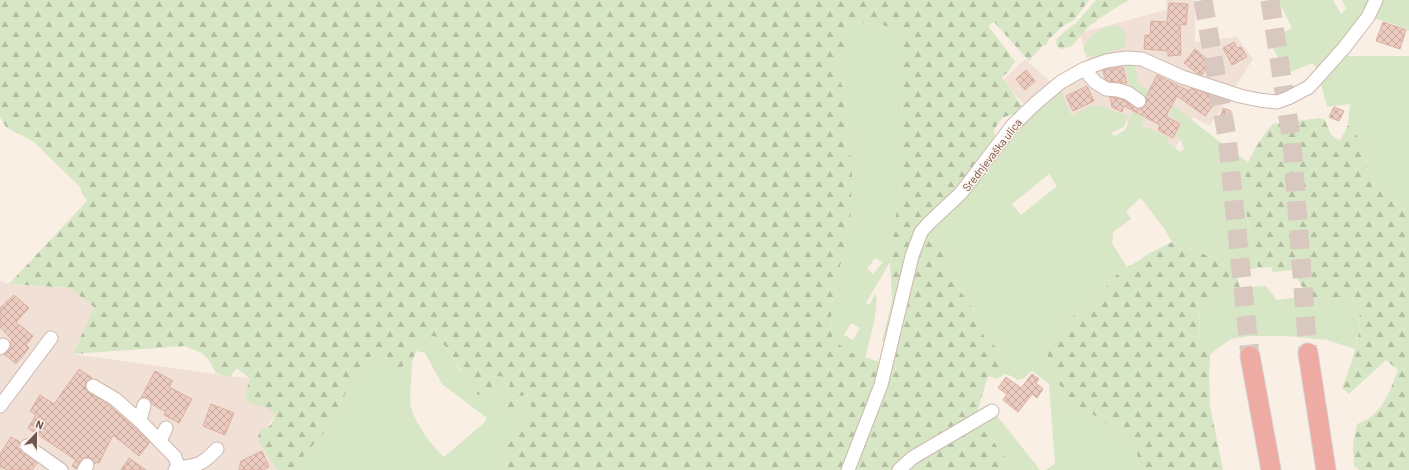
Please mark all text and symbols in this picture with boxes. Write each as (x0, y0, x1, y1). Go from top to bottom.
street label: Srednjevaška ulica (959, 116, 1024, 194)
north arrow (16, 414, 56, 454)
text: N (34, 417, 46, 432)

